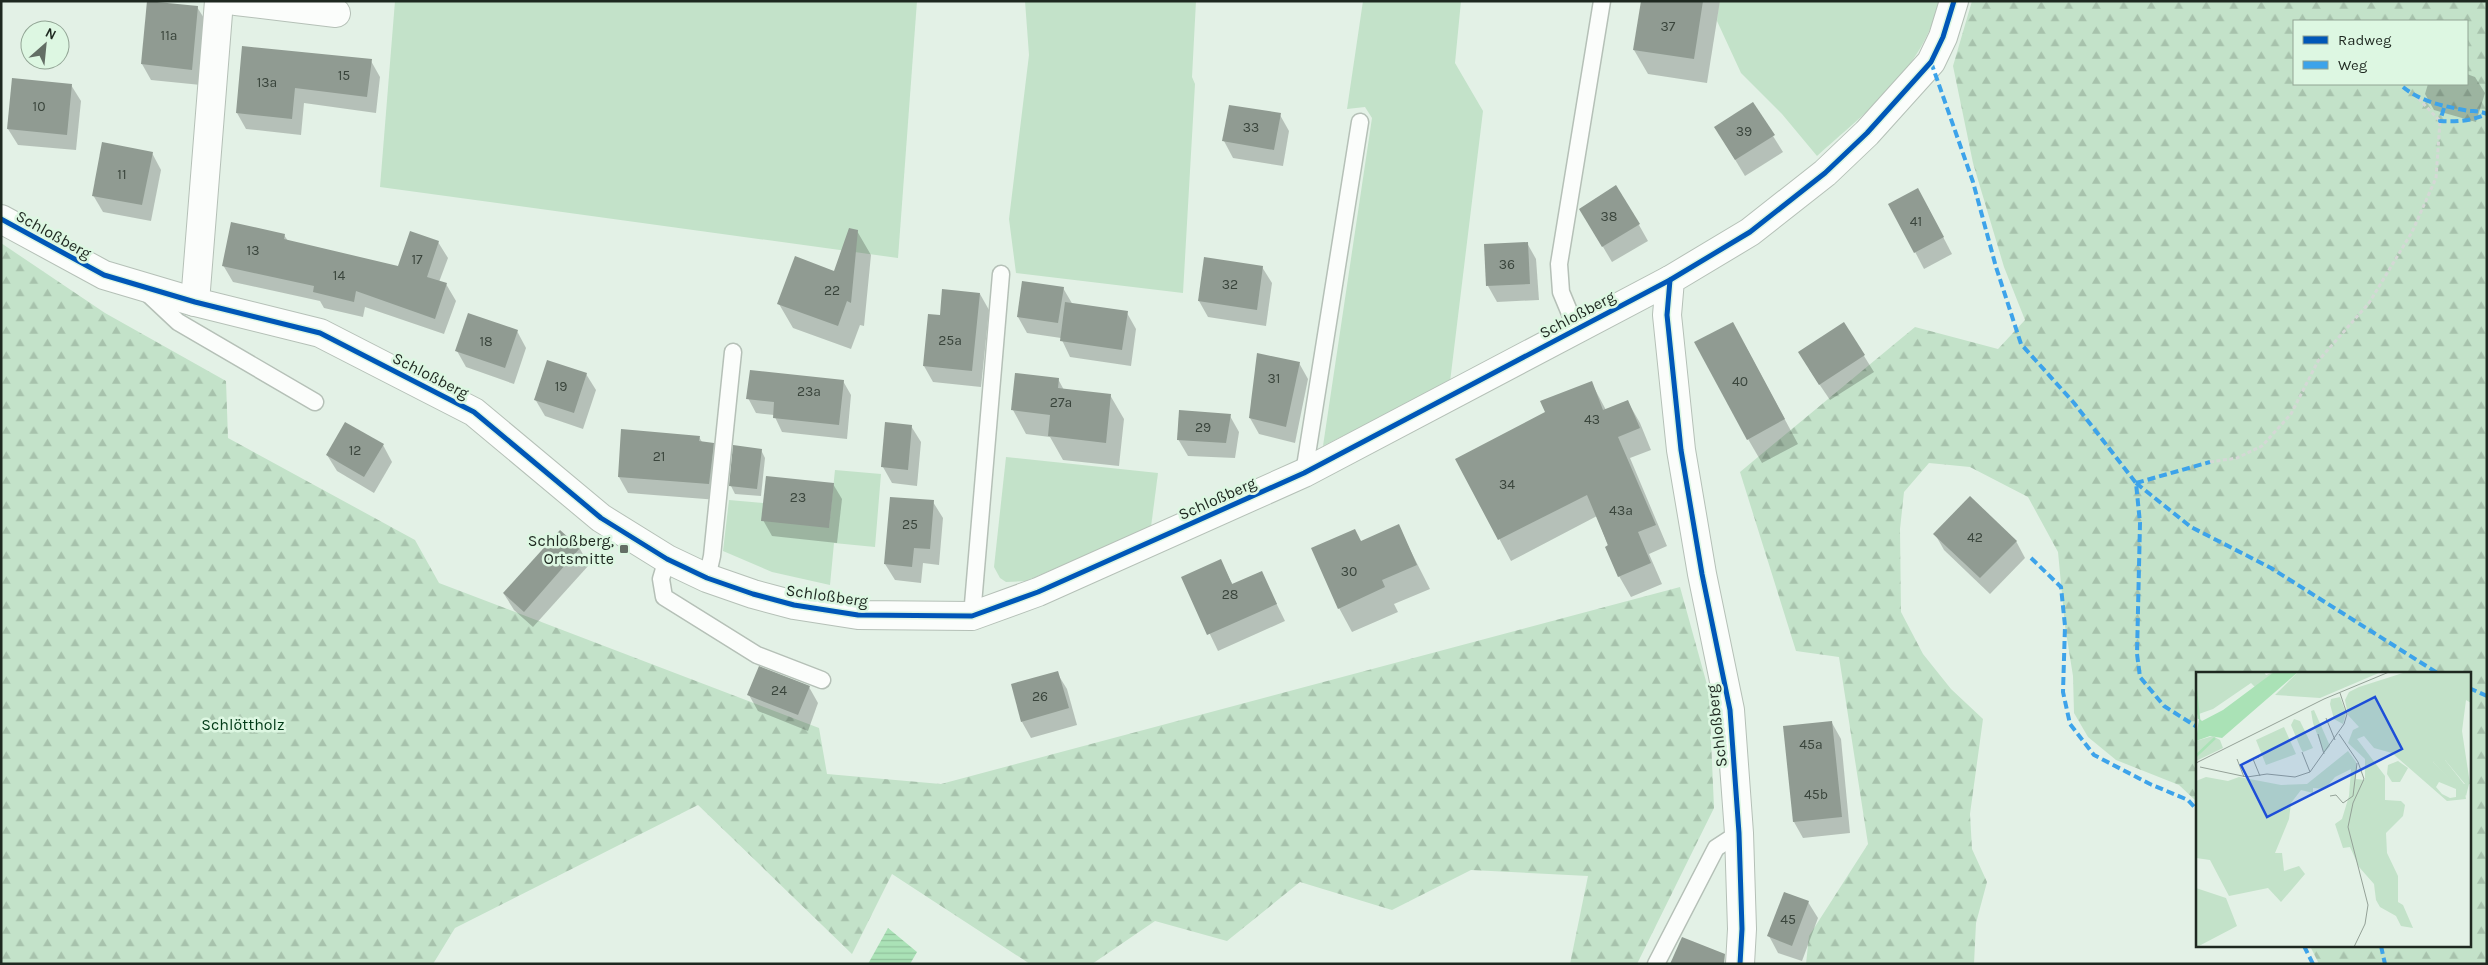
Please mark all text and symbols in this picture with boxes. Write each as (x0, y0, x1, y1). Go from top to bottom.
house number: 37 (1661, 18, 1676, 35)
north arrow (20, 20, 70, 70)
legend (2293, 20, 2468, 85)
text: N (42, 24, 59, 44)
house number: 11a (161, 27, 177, 44)
text: Radweg (2338, 31, 2392, 49)
text: Weg (2338, 56, 2368, 74)
house number: 15 (338, 67, 350, 84)
house number: 13a (257, 74, 277, 91)
house number: 10 (33, 98, 45, 115)
house number: 33 (1243, 119, 1259, 136)
house number: 39 (1736, 123, 1752, 140)
house number: 11 (117, 166, 127, 183)
street label: Schloßberg (13, 206, 95, 263)
house number: 38 (1601, 208, 1617, 225)
house number: 41 (1910, 213, 1922, 230)
house number: 13 (247, 242, 259, 259)
house number: 17 (411, 251, 423, 268)
house number: 36 (1499, 256, 1515, 273)
house number: 14 (333, 267, 345, 284)
house number: 32 (1222, 276, 1238, 293)
house number: 22 (824, 282, 840, 299)
street label: Schloßberg (1536, 287, 1618, 342)
house number: 25a (938, 332, 962, 349)
house number: 18 (479, 333, 493, 350)
street label: Schloßberg (390, 348, 472, 403)
house number: 31 (1268, 370, 1280, 387)
house number: 40 (1732, 373, 1748, 390)
house number: 19 (555, 378, 567, 395)
house number: 23a (797, 383, 821, 400)
house number: 27a (1050, 394, 1072, 411)
house number: 43 (1584, 411, 1600, 428)
house number: 29 (1195, 419, 1211, 436)
house number: 12 (349, 442, 361, 459)
house number: 21 (653, 448, 665, 465)
street label: Schloßberg (1175, 473, 1259, 524)
house number: 34 (1499, 476, 1515, 493)
house number: 23 (790, 489, 806, 506)
house number: 43a (1609, 502, 1633, 519)
house number: 25 (902, 516, 918, 533)
house number: 42 (1967, 529, 1983, 546)
place label: Schloßberg, Ortsmitte (528, 531, 614, 568)
marker: Schloßberg, Ortsmitte (618, 543, 630, 555)
house number: 30 (1341, 563, 1357, 580)
street label: Schloßberg (785, 580, 869, 611)
house number: 28 (1222, 586, 1238, 603)
inset map (2196, 672, 2470, 948)
house number: 24 (771, 682, 787, 699)
street label: Schloßberg (1702, 684, 1731, 768)
house number: 26 (1032, 688, 1048, 705)
park label: Schlöttholz (201, 715, 285, 734)
house number: 45a (1799, 736, 1823, 753)
house number: 45b (1804, 786, 1828, 803)
house number: 45 (1780, 911, 1796, 928)

